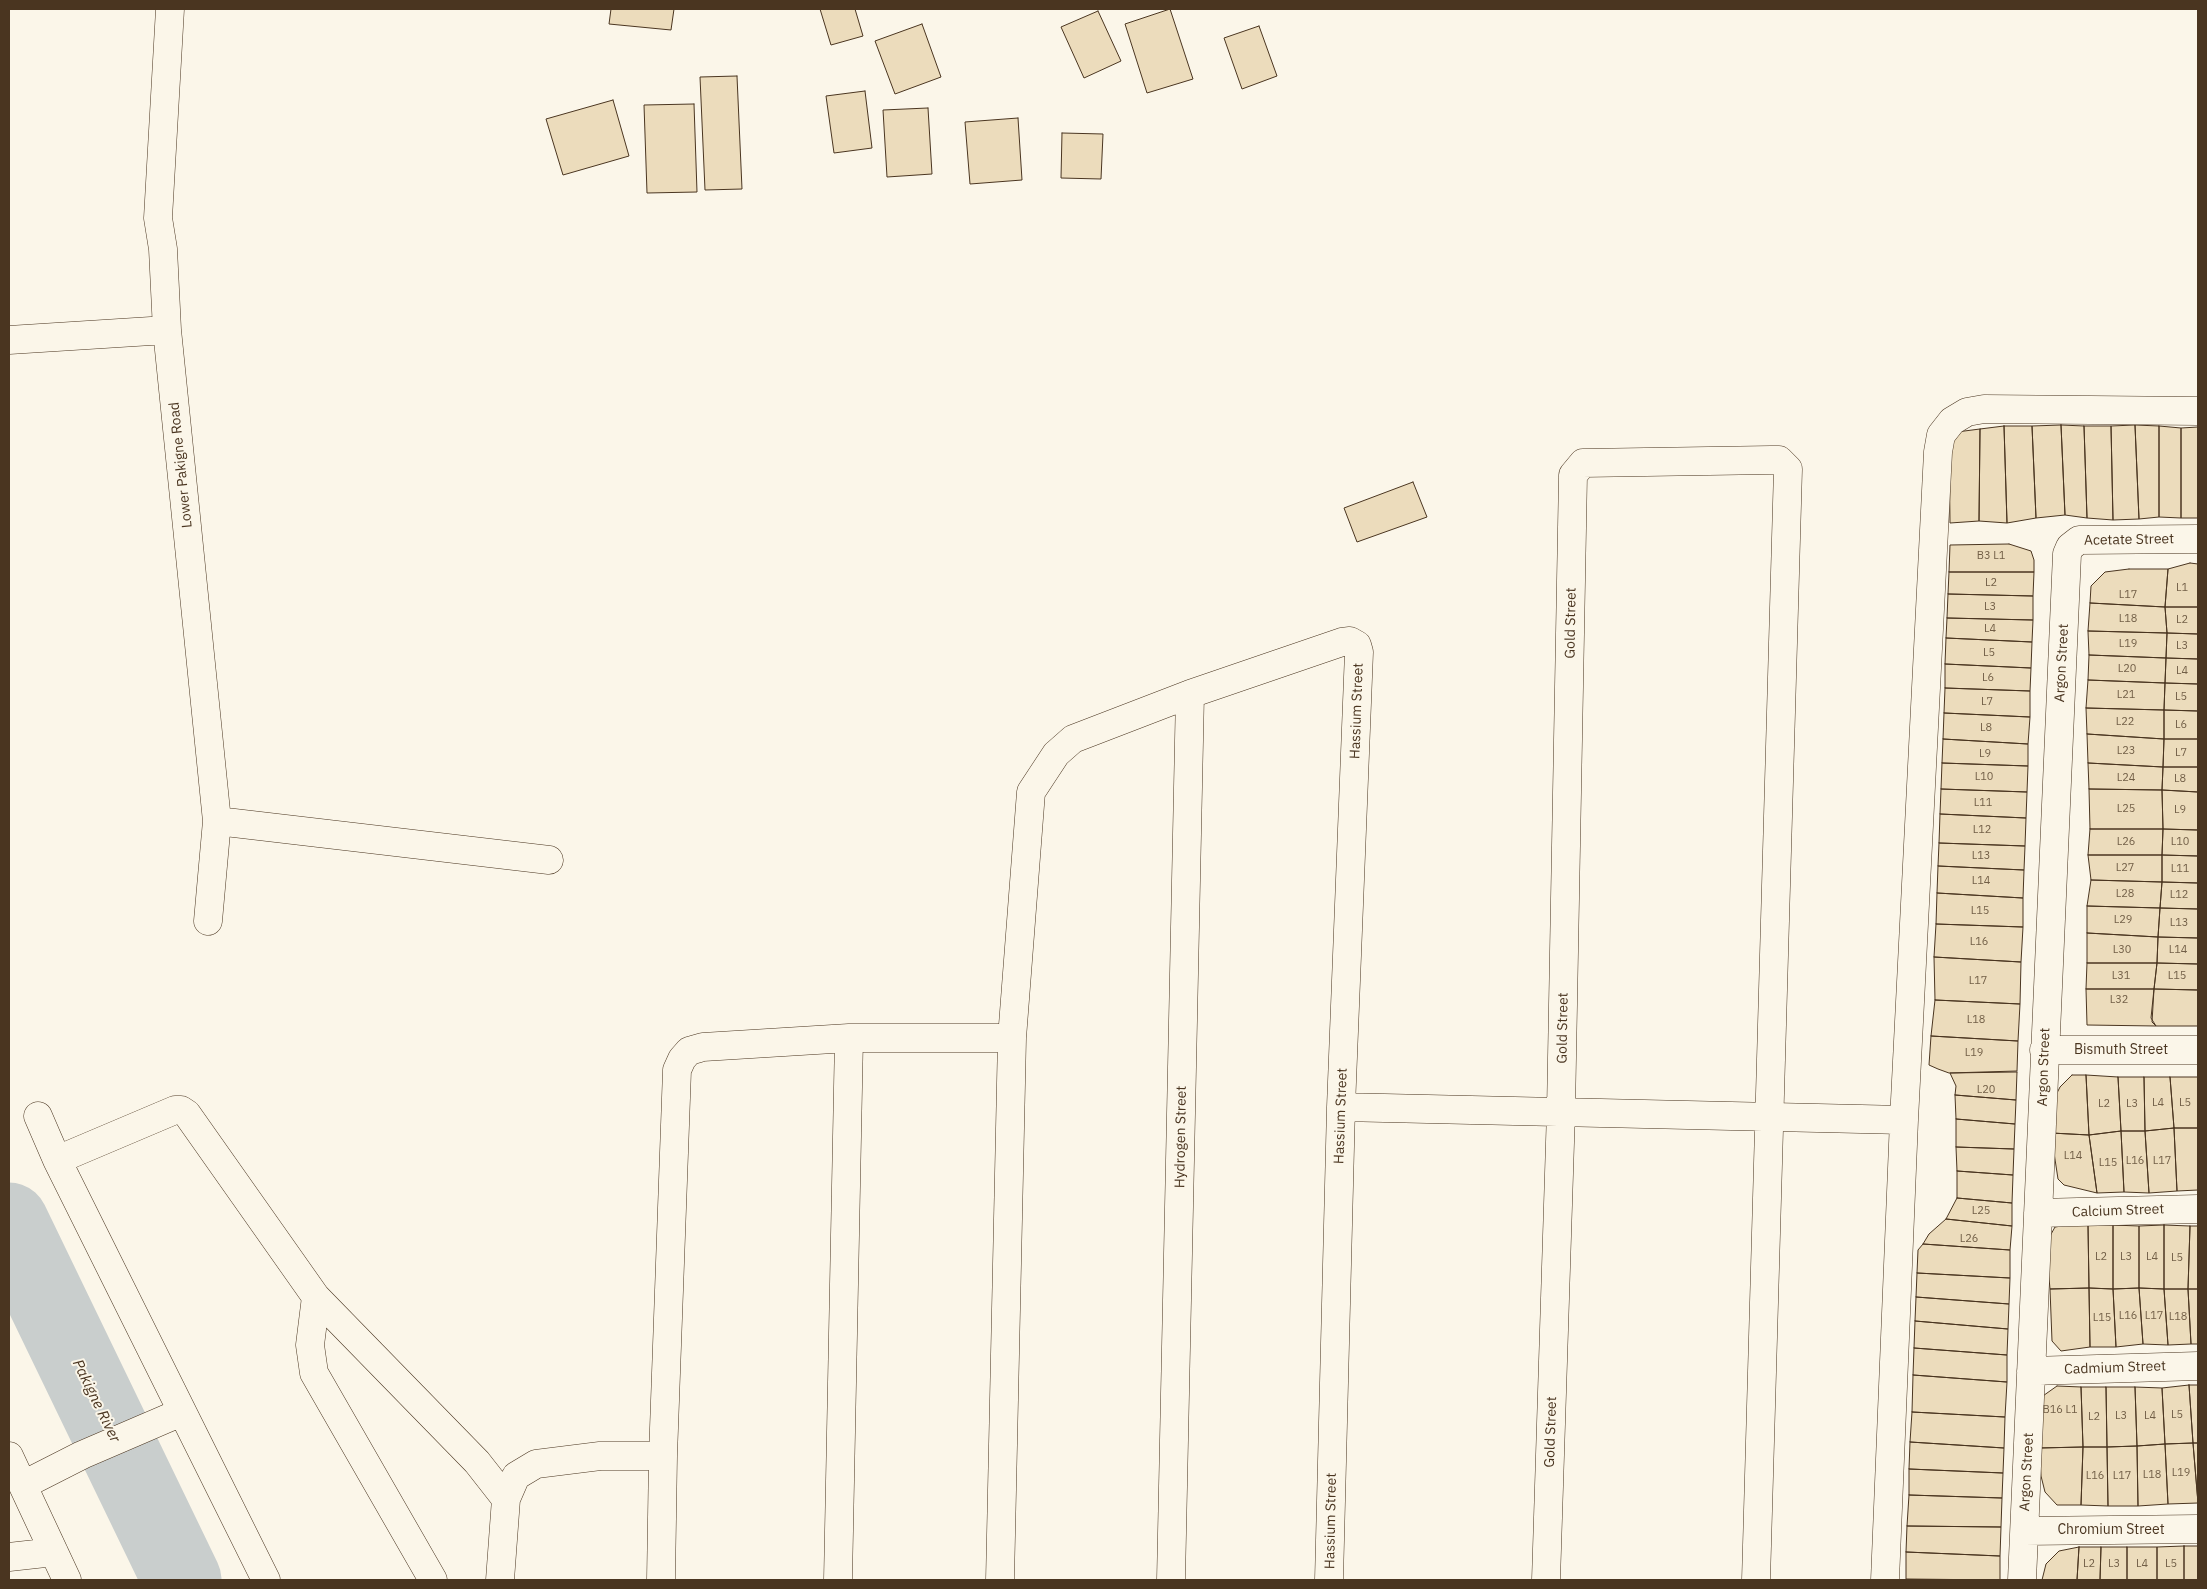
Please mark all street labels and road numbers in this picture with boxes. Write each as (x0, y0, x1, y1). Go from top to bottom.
street label: Lower Pakigne Road (166, 401, 196, 529)
street label: Acetate Street (2084, 531, 2174, 549)
street label: Gold Street (1562, 587, 1580, 659)
street label: Argon Street (2052, 623, 2072, 703)
street label: Hassium Street (1347, 663, 1367, 759)
street label: Gold Street (1554, 992, 1572, 1064)
street label: Argon Street (2034, 1027, 2054, 1107)
street label: Bismuth Street (2074, 1042, 2168, 1058)
street label: Hassium Street (1331, 1068, 1351, 1164)
street label: Hydrogen Street (1172, 1086, 1190, 1188)
street label: Calcium Street (2072, 1201, 2164, 1221)
street label: Cadmium Street (2064, 1358, 2166, 1378)
street label: Gold Street (1541, 1396, 1561, 1468)
street label: Argon Street (2017, 1432, 2037, 1512)
street label: Hassium Street (1322, 1473, 1340, 1569)
street label: Chromium Street (2057, 1522, 2165, 1538)

